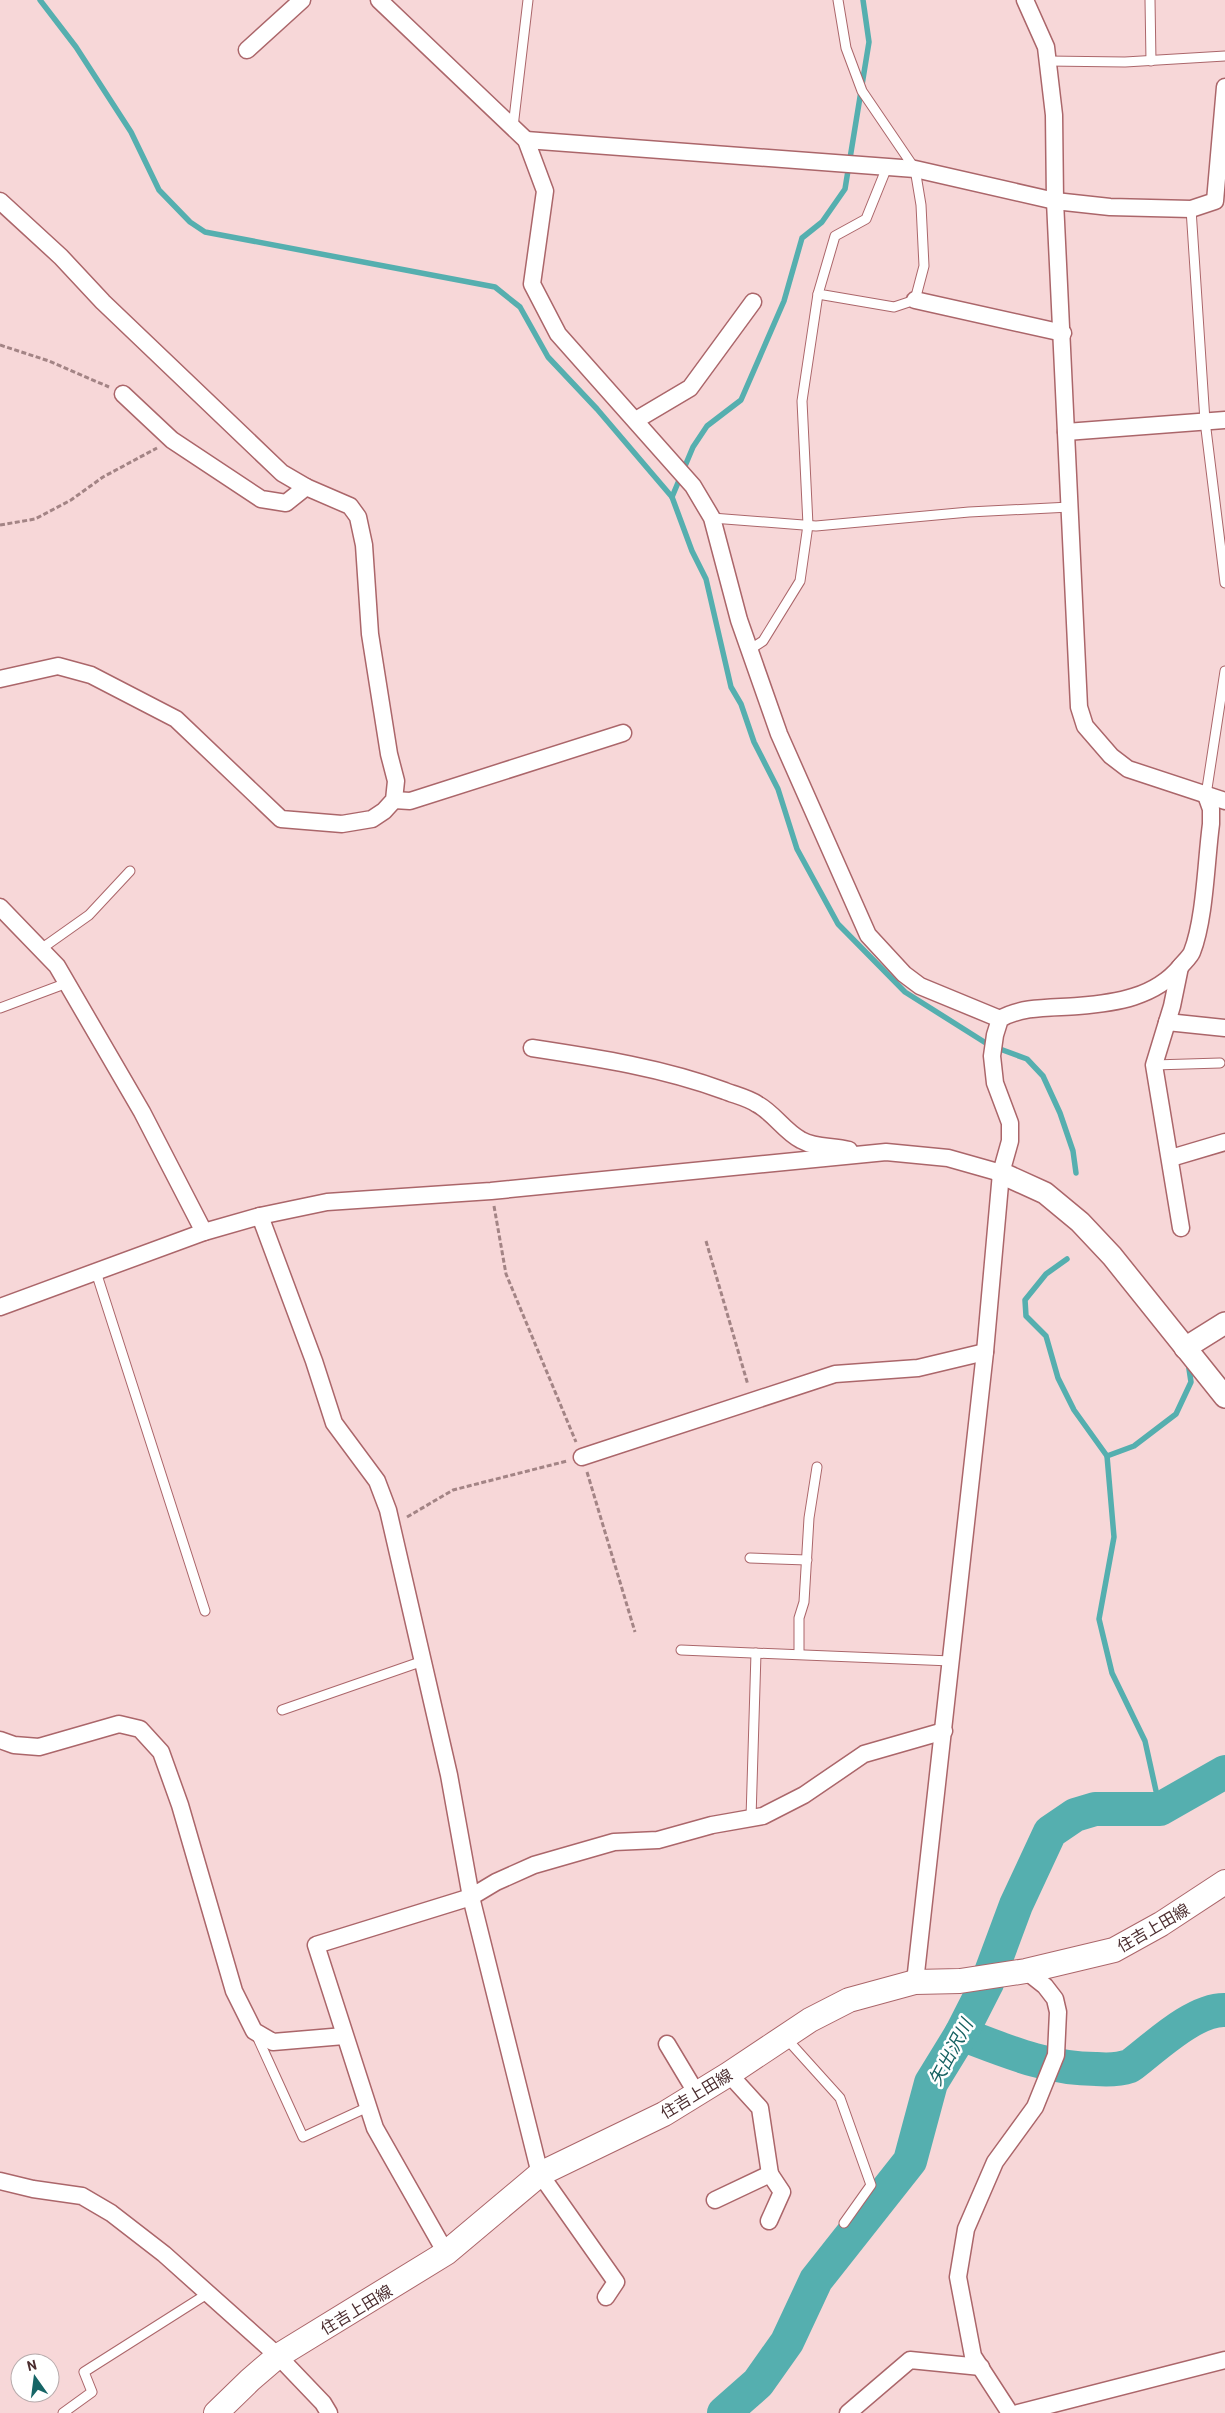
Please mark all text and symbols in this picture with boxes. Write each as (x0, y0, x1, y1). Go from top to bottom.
street label: 住吉上田線 (1114, 1899, 1192, 1955)
water label: 矢出沢川 (923, 2013, 978, 2089)
street label: 住吉上田線 (657, 2064, 735, 2122)
street label: 住吉上田線 (317, 2280, 395, 2338)
north arrow (10, 2353, 60, 2403)
text: N (25, 2356, 38, 2374)

